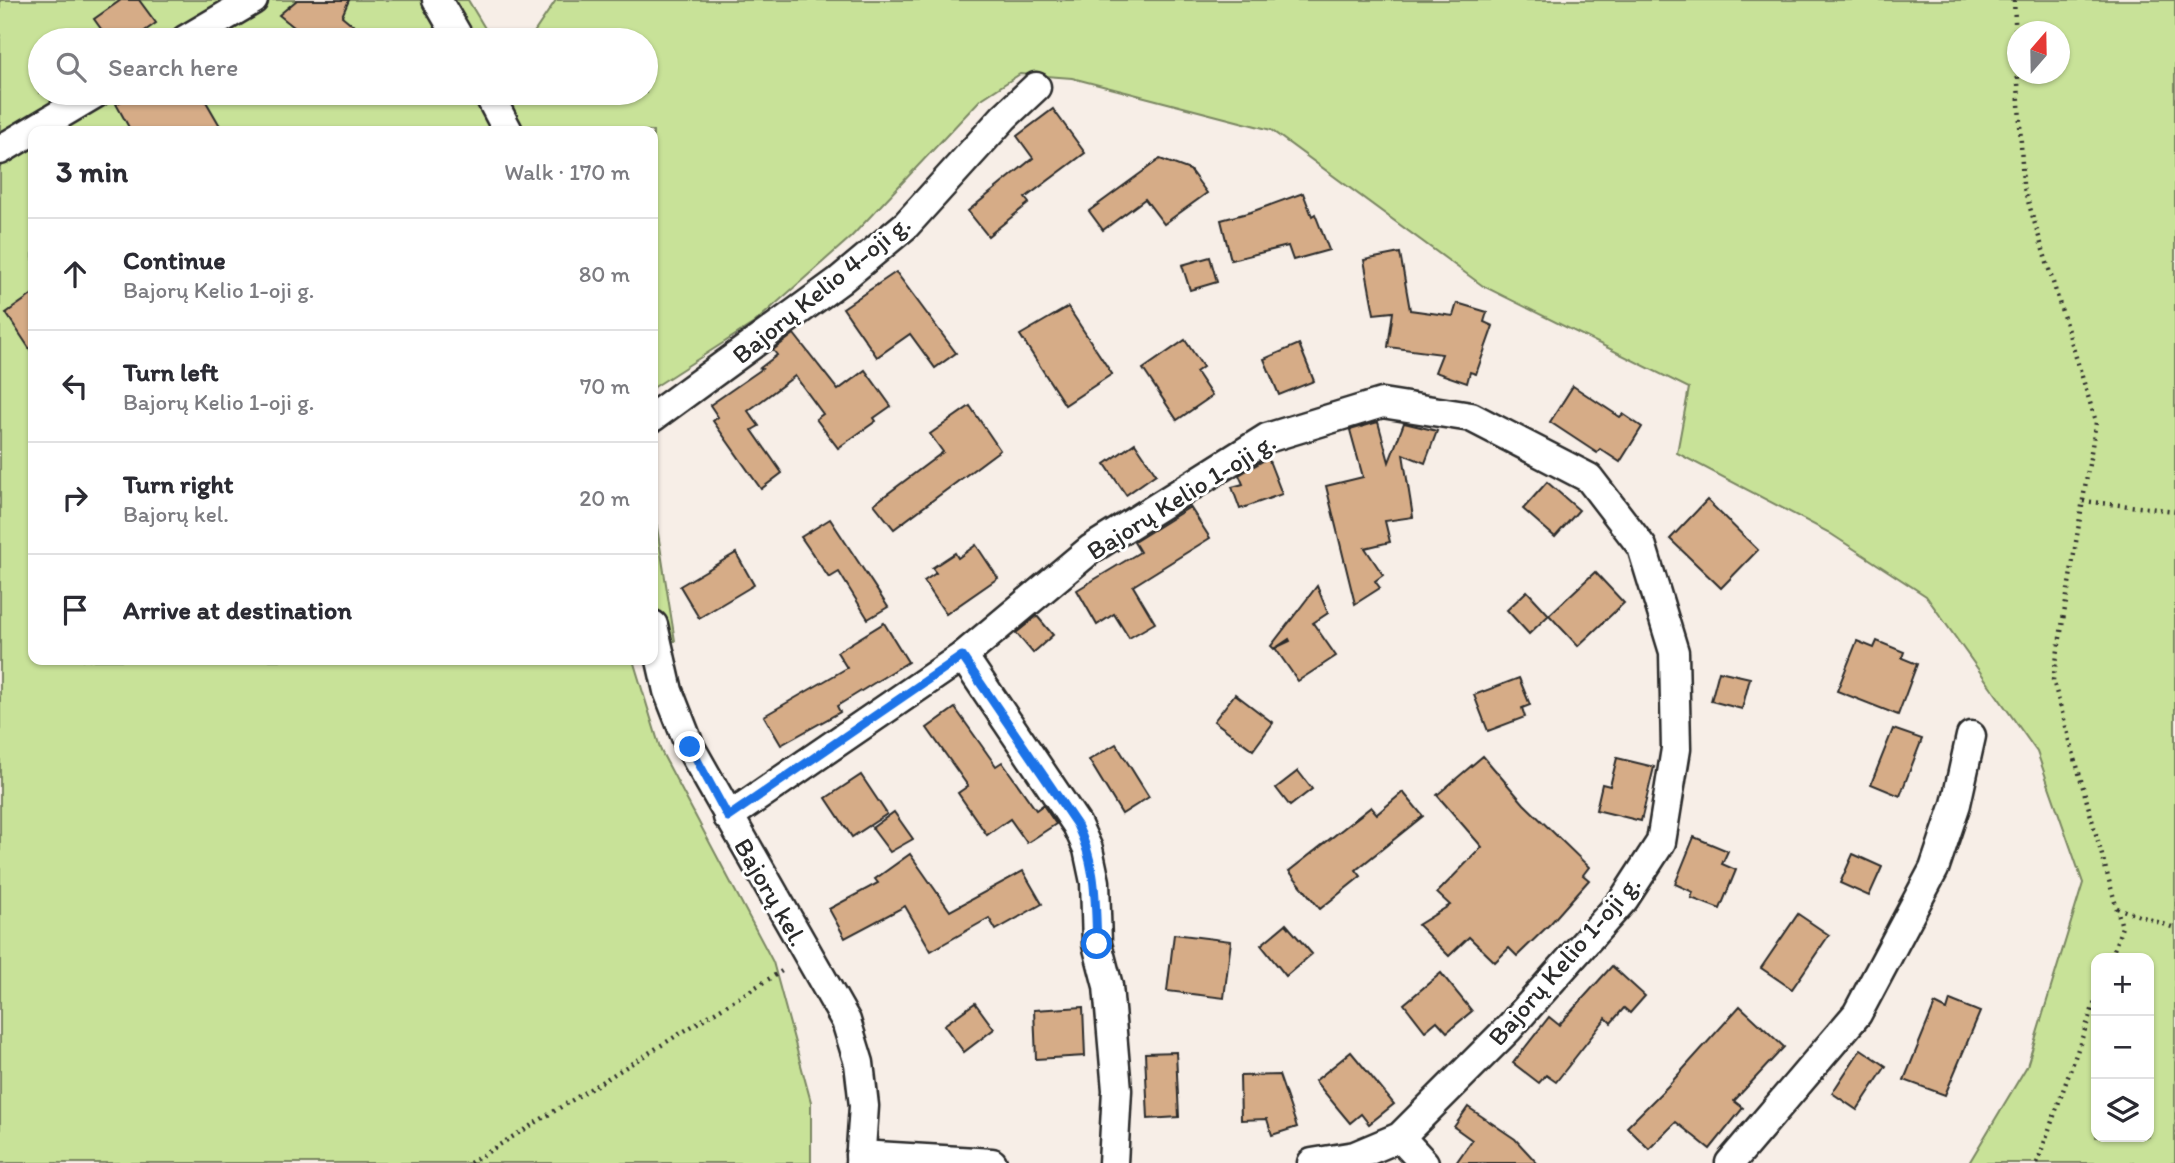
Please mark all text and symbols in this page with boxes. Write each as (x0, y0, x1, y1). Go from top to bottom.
north arrow (2007, 21, 2070, 84)
search box (28, 28, 658, 105)
icon: search (52, 48, 90, 86)
text: Search here (108, 51, 238, 83)
text: 3 min (56, 153, 128, 190)
text: Walk · 170 m (504, 158, 630, 186)
street label: Bajorų Kelio 4-oji g. (725, 207, 917, 371)
text: Continue (123, 244, 226, 276)
icon: ahead (56, 255, 94, 293)
text: 80 m (579, 260, 630, 288)
text: Bajorų Kelio 1-oji g. (123, 276, 314, 304)
text: Turn left (123, 356, 219, 388)
icon: left (56, 367, 94, 405)
text: 70 m (580, 372, 630, 400)
text: Bajorų Kelio 1-oji g. (123, 388, 314, 416)
street label: Bajorų Kelio 1-oji g. (1081, 425, 1281, 567)
text: Turn right (123, 468, 234, 500)
icon: right (56, 479, 94, 517)
text: 20 m (579, 484, 630, 512)
text: Bajorų kel. (123, 500, 229, 528)
icon: arrive (56, 591, 94, 629)
text: Arrive at destination (123, 594, 352, 626)
route end (674, 731, 705, 762)
street label: Bajorų kel. (727, 832, 815, 952)
street label: Bajorų Kelio 1-oji g. (1481, 868, 1647, 1052)
route start (1081, 928, 1112, 959)
map controls (2091, 953, 2154, 1142)
button: + (2091, 953, 2154, 1016)
button: − (2091, 1016, 2154, 1079)
button: layers (2091, 1079, 2154, 1142)

